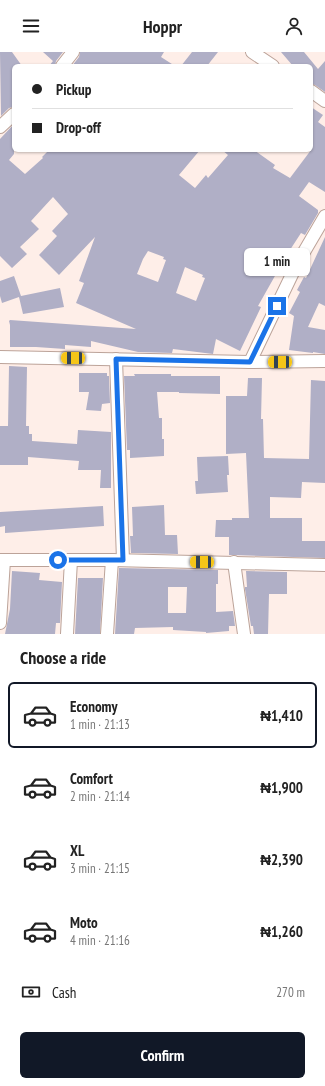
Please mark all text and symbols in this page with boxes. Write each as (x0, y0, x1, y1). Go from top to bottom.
icon: menu (20, 15, 42, 37)
text: Hoppr (143, 15, 182, 38)
icon: person (283, 15, 305, 37)
text: Pickup (56, 80, 91, 99)
text: Drop-off (56, 118, 101, 137)
callout: 1 min (244, 248, 310, 276)
text: 1 min (264, 253, 290, 270)
route end (268, 297, 286, 315)
car (61, 352, 85, 364)
car (268, 356, 292, 368)
route start (49, 551, 67, 569)
car (190, 556, 214, 568)
text: Choose a ride (20, 646, 106, 669)
icon: car (22, 697, 58, 733)
text: Economy (70, 697, 118, 716)
text: ₦1,410 (260, 706, 303, 725)
text: 1 min · 21:13 (70, 716, 130, 733)
icon: car (22, 769, 58, 805)
text: Comfort (70, 769, 113, 788)
text: ₦1,900 (260, 778, 303, 797)
text: 2 min · 21:14 (70, 788, 130, 805)
icon: car (22, 841, 58, 877)
text: XL (70, 841, 84, 860)
text: ₦2,390 (260, 850, 303, 869)
text: 3 min · 21:15 (70, 860, 130, 877)
icon: car (22, 913, 58, 949)
text: Moto (70, 913, 98, 932)
text: ₦1,260 (260, 922, 303, 941)
text: 4 min · 21:16 (70, 932, 130, 949)
icon: cash (20, 981, 42, 1003)
text: Cash (52, 983, 76, 1002)
text: 270 m (276, 984, 305, 1001)
button: Confirm (20, 1032, 305, 1078)

